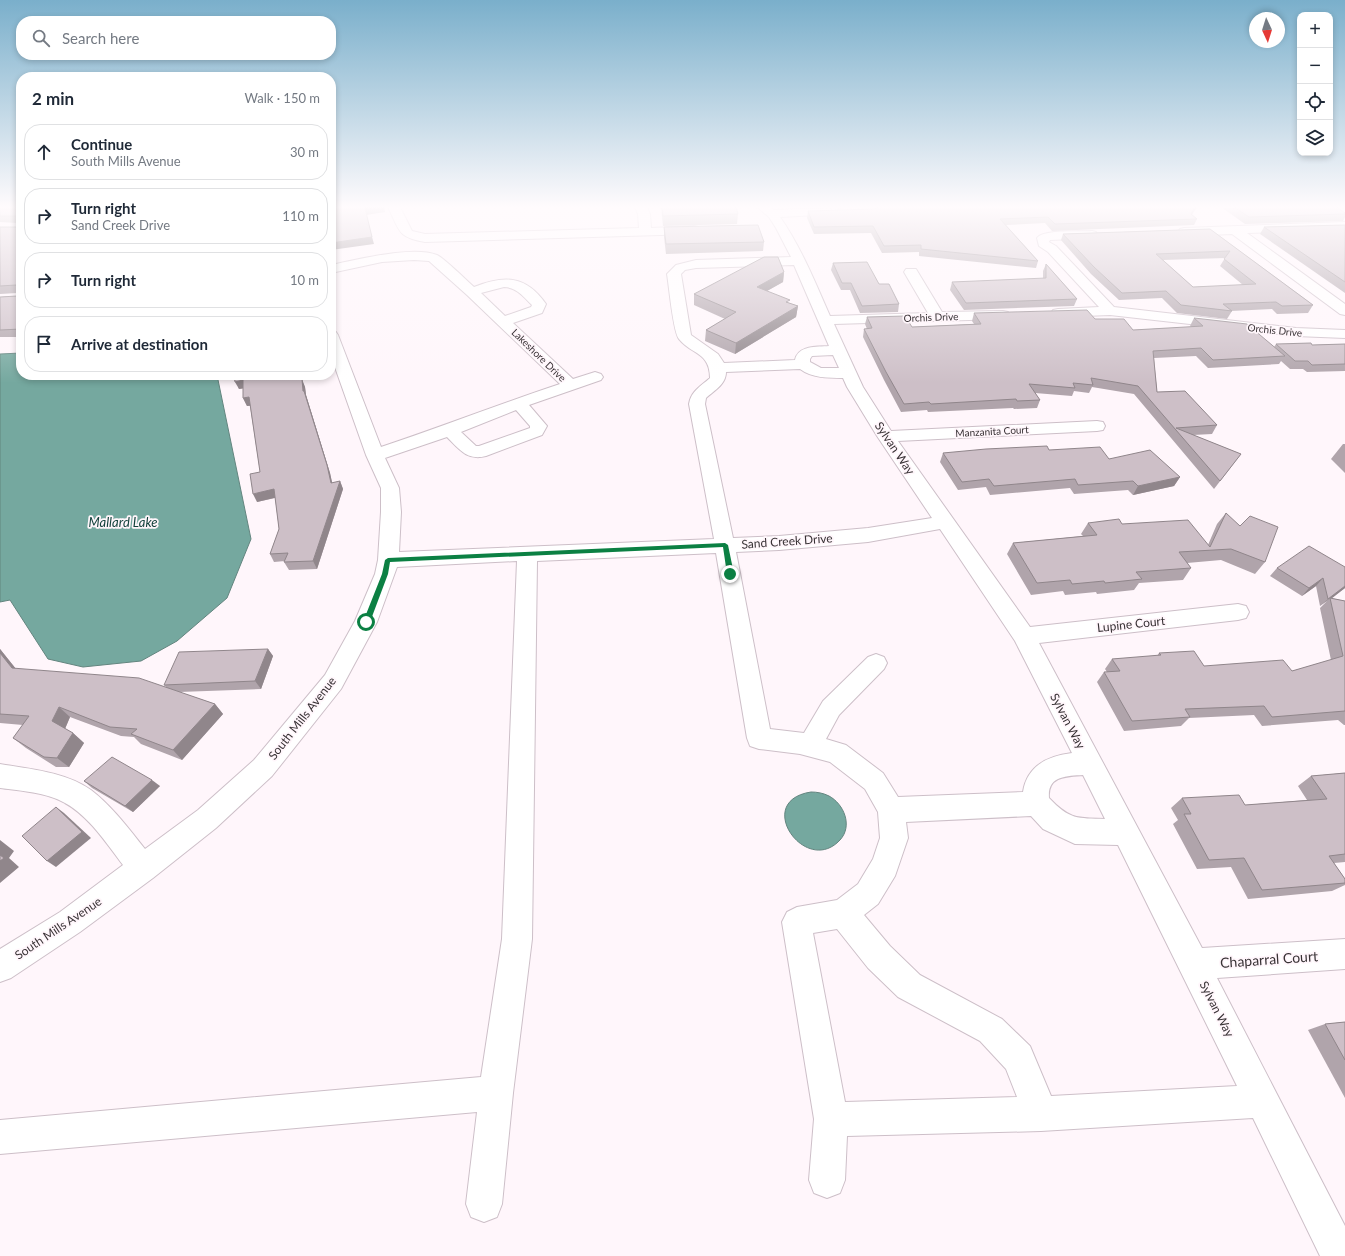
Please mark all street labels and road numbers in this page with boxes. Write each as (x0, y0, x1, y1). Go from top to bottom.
street label: Orchis Drive (903, 310, 959, 324)
street label: Orchis Drive (1247, 321, 1303, 339)
street label: Lakeshore Drive (509, 326, 569, 384)
street label: Sylvan Way (872, 419, 919, 478)
street label: Manzanita Court (955, 423, 1029, 439)
street label: Sand Creek Drive (741, 530, 833, 552)
street label: Lupine Court (1096, 613, 1166, 635)
street label: South Mills Avenue (265, 673, 339, 763)
street label: Sylvan Way (1047, 691, 1089, 752)
street label: South Mills Avenue (12, 893, 104, 963)
street label: Chaparral Court (1220, 947, 1318, 971)
street label: Sylvan Way (1197, 979, 1238, 1040)

